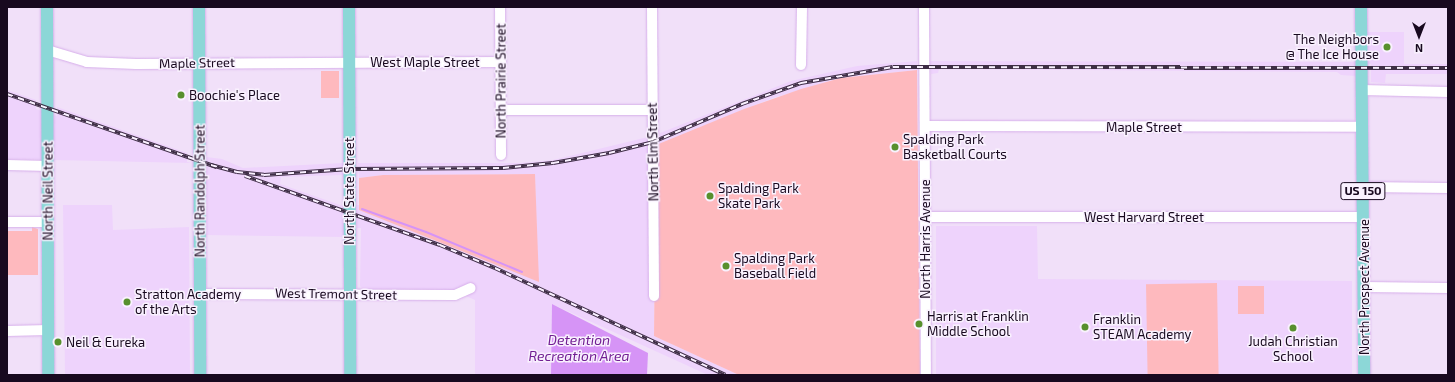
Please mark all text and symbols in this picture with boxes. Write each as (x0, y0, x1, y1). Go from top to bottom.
north arrow (1399, 16, 1439, 56)
street label: North Prairie Street (493, 24, 509, 138)
place label: The Neighbors @ The Ice House (1285, 32, 1379, 63)
marker: The Neighbors @ The Ice House (1382, 42, 1392, 52)
text: N (1415, 42, 1423, 55)
street label: West Maple Street (370, 54, 480, 70)
street label: Maple Street (159, 55, 235, 71)
place label: Boochie's Place (189, 87, 280, 103)
marker: Boochie's Place (176, 90, 186, 100)
street label: North Elm Street (644, 103, 662, 201)
street label: Maple Street (1106, 119, 1182, 135)
street label: North Randolph Street (192, 125, 208, 257)
place label: Spalding Park Basketball Courts (903, 132, 1007, 163)
street label: North State Street (341, 137, 357, 245)
street label: North Neil Street (40, 141, 56, 241)
marker: Spalding Park Basketball Courts (890, 142, 900, 152)
street label: North Harris Avenue (917, 179, 933, 299)
place label: Spalding Park Skate Park (718, 181, 799, 212)
road number: US 150 (1340, 181, 1386, 201)
marker: Spalding Park Skate Park (705, 191, 715, 201)
street label: West Harvard Street (1084, 209, 1204, 225)
street label: North Prospect Avenue (1356, 219, 1372, 355)
place label: Spalding Park Baseball Field (734, 251, 816, 282)
marker: Spalding Park Baseball Field (721, 261, 731, 271)
street label: West Tremont Street (275, 285, 397, 303)
place label: Stratton Academy of the Arts (135, 287, 242, 318)
marker: Stratton Academy of the Arts (122, 297, 132, 307)
place label: Harris at Franklin Middle School (927, 309, 1029, 340)
place label: Franklin STEAM Academy (1093, 312, 1192, 343)
marker: Harris at Franklin Middle School (914, 319, 924, 329)
marker: Franklin STEAM Academy (1080, 322, 1090, 332)
marker: Judah Christian School (1288, 323, 1298, 333)
water label: Detention Recreation Area (528, 332, 630, 364)
place label: Neil & Eureka (66, 334, 146, 350)
place label: Judah Christian School (1248, 334, 1338, 365)
marker: Neil & Eureka (53, 337, 63, 347)

